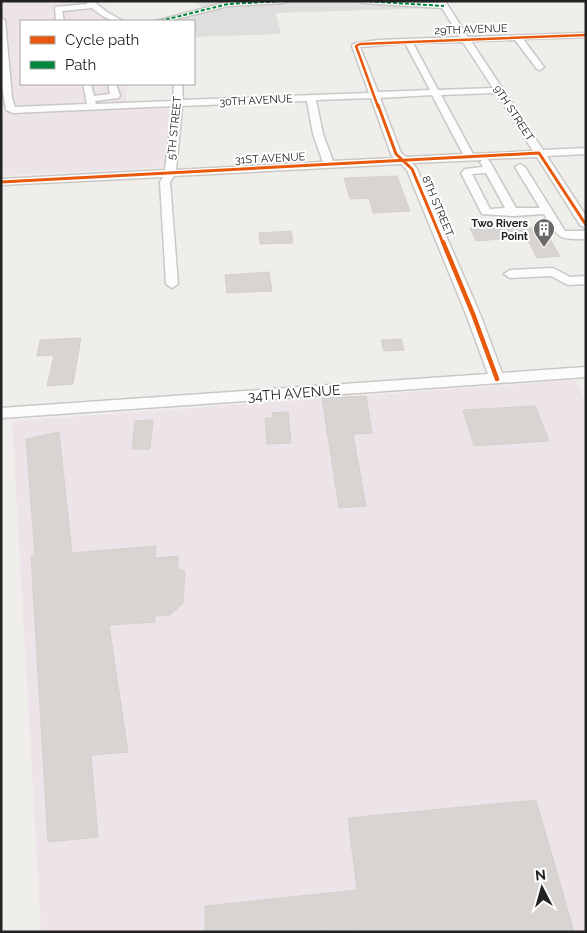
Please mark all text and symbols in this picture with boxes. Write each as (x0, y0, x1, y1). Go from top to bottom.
legend (20, 20, 195, 85)
street label: 29TH AVENUE (434, 22, 508, 37)
text: Cycle path (65, 31, 139, 49)
text: Path (65, 56, 96, 74)
street label: 9TH STREET (491, 83, 537, 144)
street label: 30TH AVENUE (219, 92, 293, 109)
street label: 5TH STREET (165, 95, 184, 161)
street label: 31ST AVENUE (234, 150, 306, 167)
street label: 8TH STREET (419, 174, 456, 239)
place label: Two Rivers Point (471, 217, 529, 243)
building icon: Two Rivers Point (532, 217, 556, 248)
street label: 34TH AVENUE (247, 382, 341, 404)
north arrow (517, 863, 567, 913)
text: N (534, 867, 547, 884)

